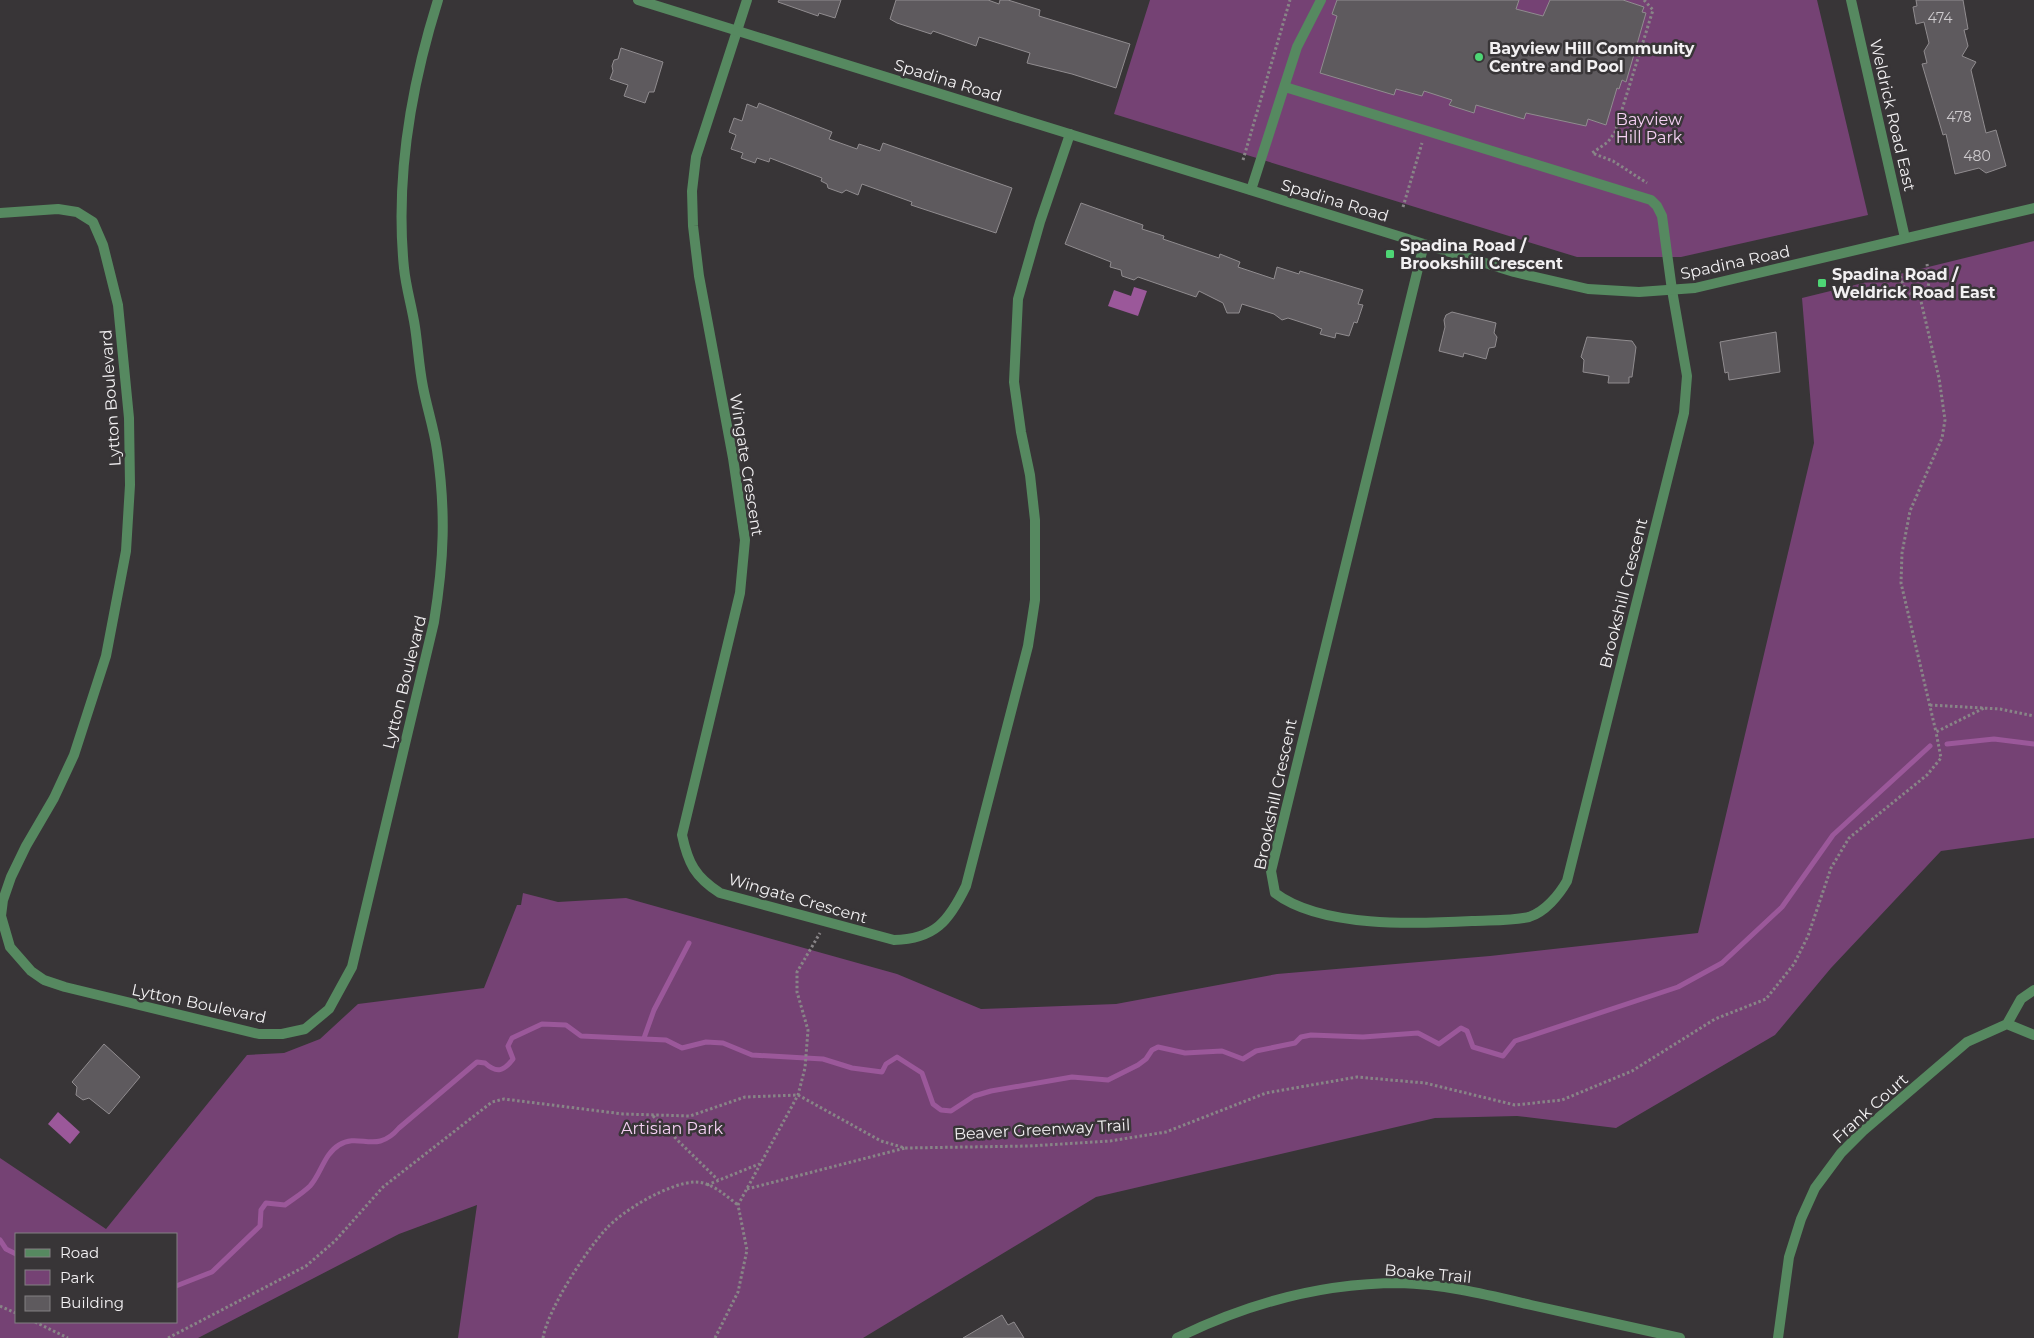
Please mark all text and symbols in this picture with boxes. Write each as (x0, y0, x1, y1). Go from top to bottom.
house number: 474 (1927, 9, 1953, 27)
street label: Weldrick Road East (1866, 37, 1919, 193)
place label: Bayview Hill Community Centre and Pool (1489, 39, 1695, 76)
marker: Bayview Hill Community Centre and Pool (1473, 51, 1485, 63)
street label: Spadina Road (892, 55, 1004, 106)
house number: 478 (1946, 108, 1972, 126)
park label: Bayview Hill Park (1616, 110, 1683, 147)
house number: 480 (1963, 147, 1991, 165)
street label: Spadina Road (1279, 175, 1391, 226)
place label: Spadina Road / Brookshill Crescent (1400, 236, 1563, 273)
street label: Spadina Road (1679, 242, 1792, 283)
marker: Spadina Road / Brookshill Crescent (1384, 248, 1396, 260)
place label: Spadina Road / Weldrick Road East (1832, 265, 1995, 302)
marker: Spadina Road / Weldrick Road East (1816, 277, 1828, 289)
street label: Lytton Boulevard (96, 329, 125, 467)
street label: Wingate Crescent (726, 393, 767, 538)
street label: Brookshill Crescent (1596, 516, 1651, 670)
street label: Lytton Boulevard (379, 613, 430, 751)
street label: Brookshill Crescent (1250, 716, 1301, 872)
street label: Wingate Crescent (726, 870, 870, 928)
street label: Lytton Boulevard (130, 980, 268, 1027)
street label: Frank Court (1829, 1069, 1912, 1147)
street label: Beaver Greenway Trail (953, 1115, 1131, 1144)
park label: Artisian Park (621, 1119, 723, 1138)
legend (15, 1233, 178, 1323)
text: Road (60, 1243, 99, 1262)
street label: Boake Trail (1384, 1260, 1472, 1287)
text: Park (60, 1268, 94, 1287)
text: Building (60, 1293, 124, 1312)

